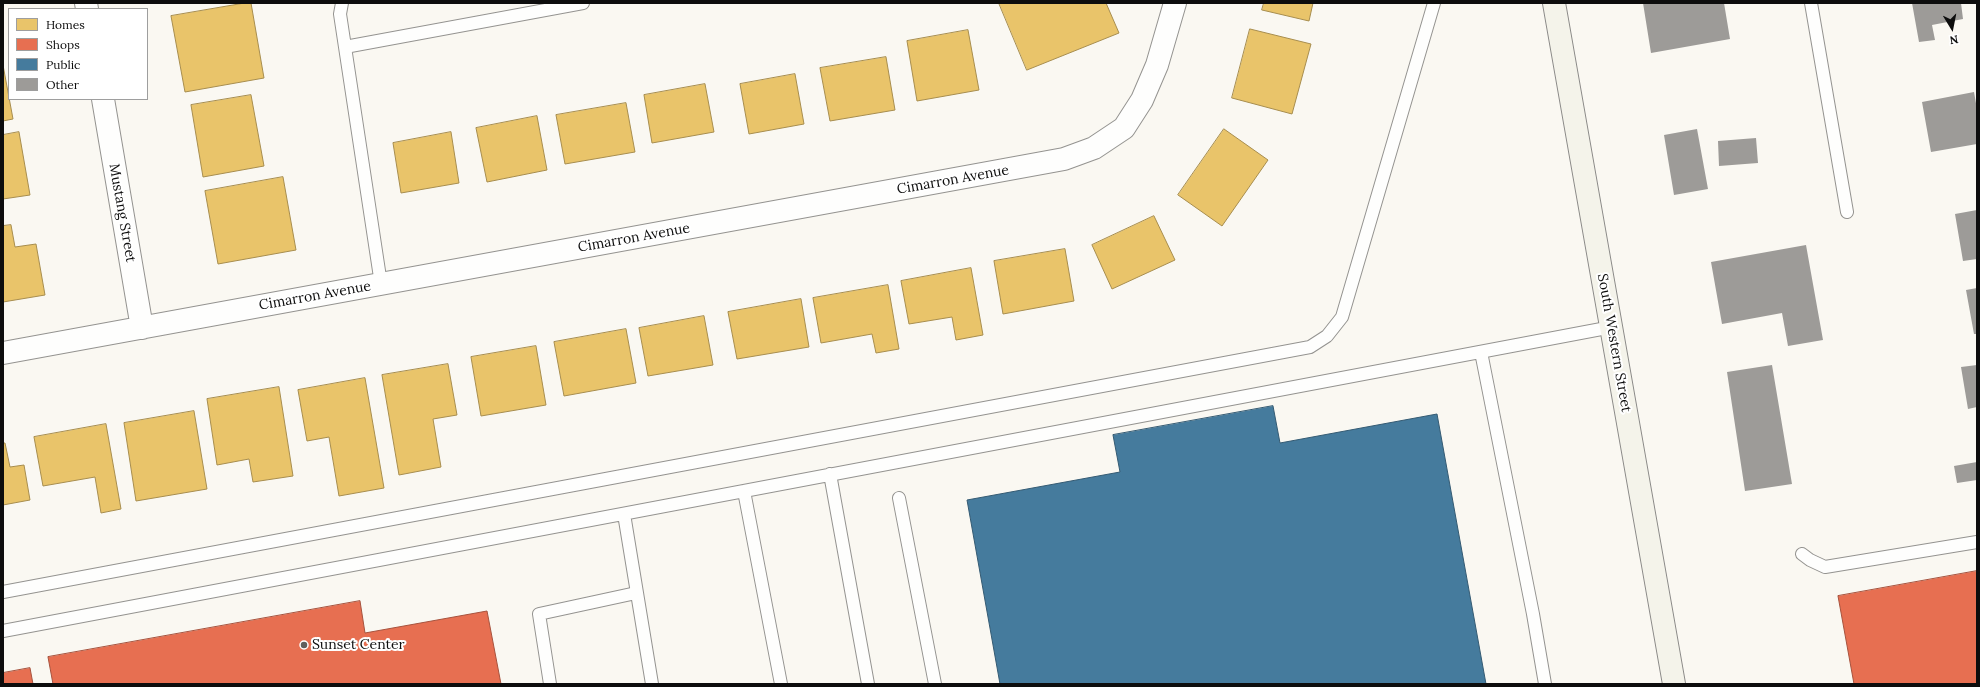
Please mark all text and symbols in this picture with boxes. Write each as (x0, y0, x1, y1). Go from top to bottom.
legend (8, 8, 148, 100)
north arrow (1932, 8, 1972, 48)
text: Homes (46, 17, 85, 32)
text: N (1949, 32, 1960, 47)
text: Shops (46, 37, 80, 52)
text: Public (46, 57, 80, 72)
text: Other (46, 77, 79, 92)
street label: Mustang Street (105, 162, 139, 264)
street label: Cimarron Avenue (896, 162, 1010, 198)
street label: Cimarron Avenue (577, 220, 691, 256)
street label: South Western Street (1594, 272, 1634, 414)
street label: Cimarron Avenue (258, 278, 372, 314)
place label: Sunset Center (312, 637, 405, 653)
marker: Sunset Center (299, 640, 309, 650)

